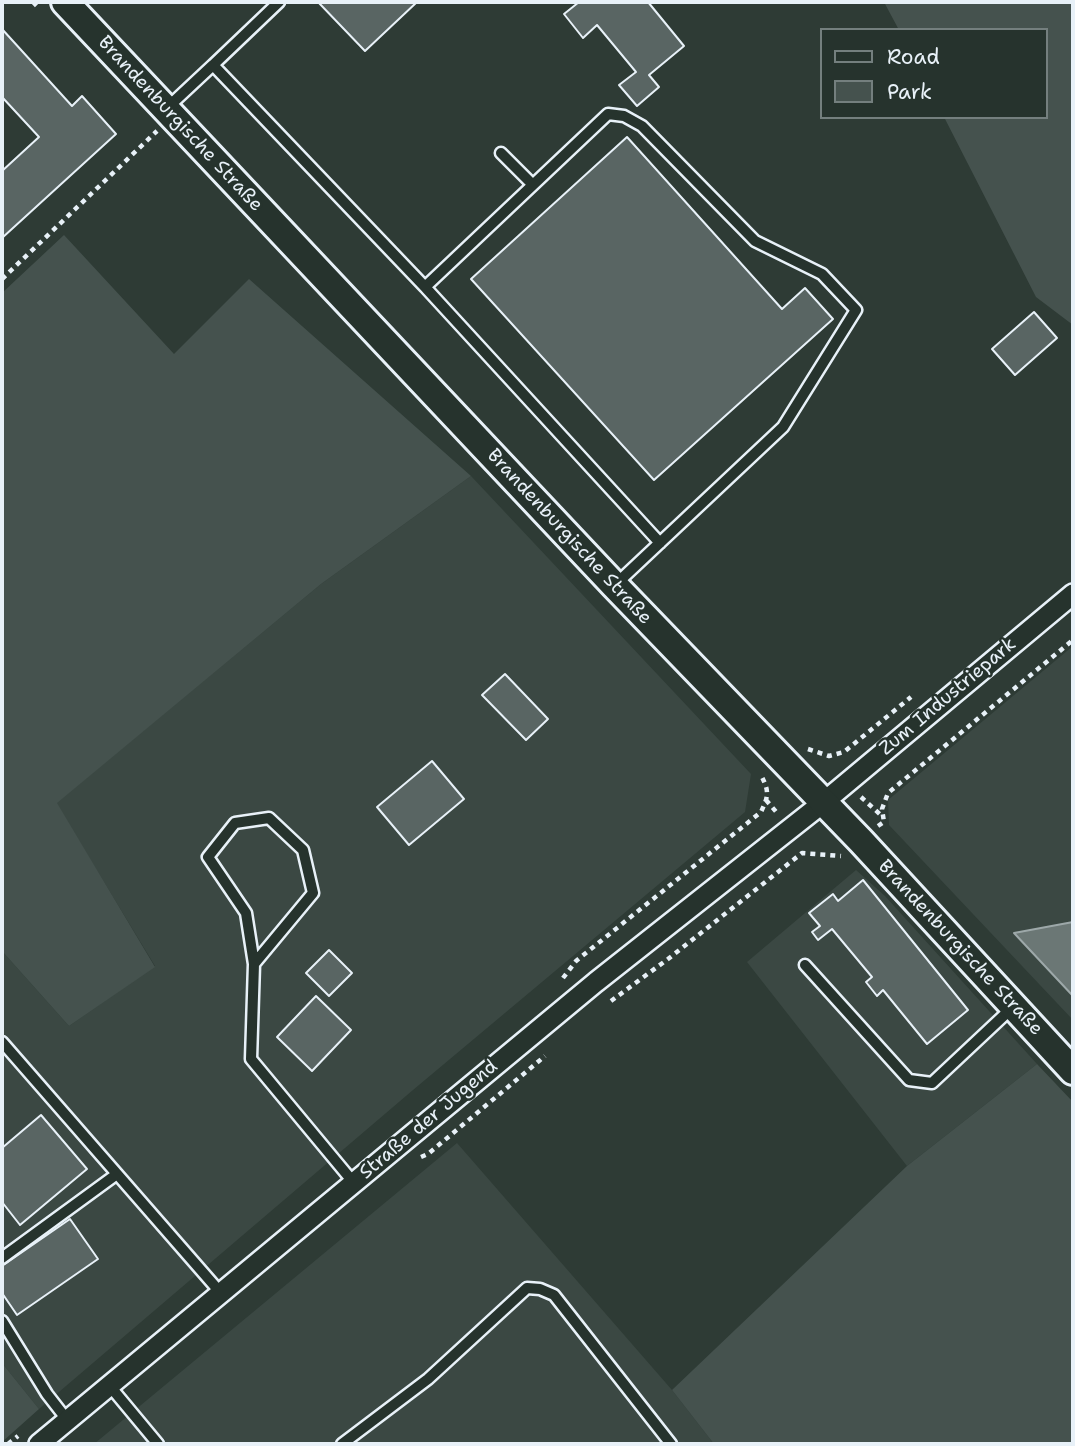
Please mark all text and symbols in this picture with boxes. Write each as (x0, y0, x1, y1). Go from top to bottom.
legend (820, 28, 1047, 119)
street label: Brandenburgische Straße (93, 32, 267, 216)
text: Road (887, 43, 940, 71)
text: Park (887, 78, 932, 106)
street label: Brandenburgische Straße (482, 445, 656, 629)
street label: Zum Industriepark (875, 633, 1021, 761)
street label: Brandenburgische Straße (873, 856, 1047, 1040)
street label: Straße der Jugend (355, 1056, 503, 1184)

